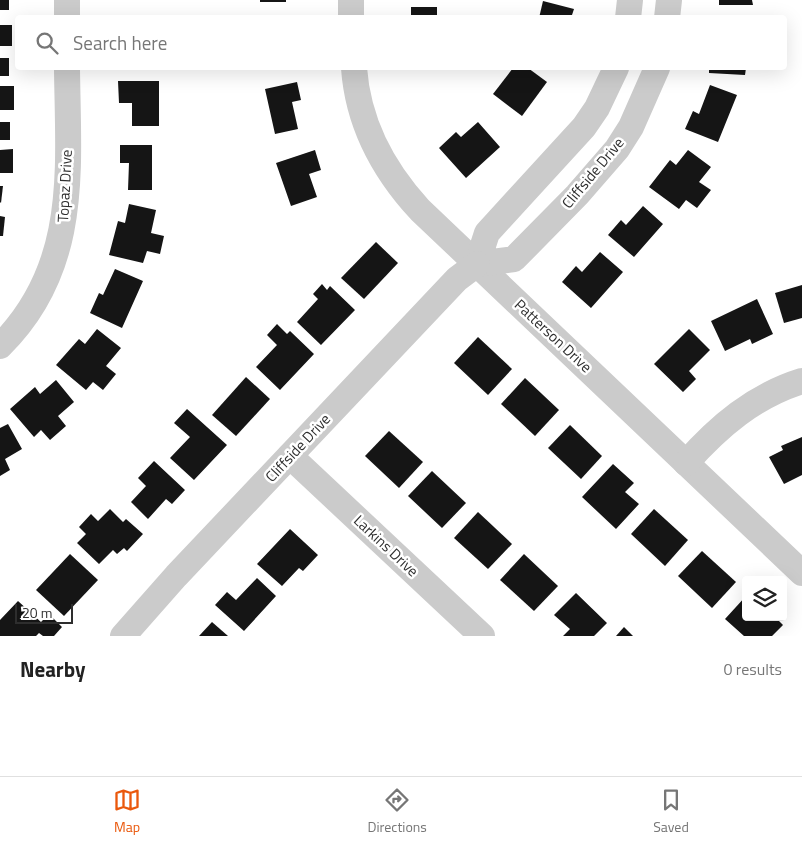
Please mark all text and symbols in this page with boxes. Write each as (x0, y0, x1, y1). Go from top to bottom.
search box (15, 15, 787, 70)
text: Search here (73, 28, 167, 57)
icon: search (33, 29, 61, 57)
street label: Cliffside Drive (556, 132, 629, 213)
street label: Topaz Drive (51, 149, 78, 223)
street label: Patterson Drive (509, 294, 597, 378)
street label: Cliffside Drive (260, 408, 336, 487)
street label: Larkins Drive (349, 509, 424, 582)
map controls (742, 576, 787, 621)
button: layers (742, 576, 787, 621)
scale bar (15, 601, 72, 624)
text: 20 m (22, 602, 52, 623)
text: Nearby (20, 653, 85, 685)
text: 0 results (723, 657, 782, 681)
tab: Map (113, 786, 141, 837)
tab: Directions (367, 786, 427, 837)
tab: Saved (653, 786, 689, 837)

